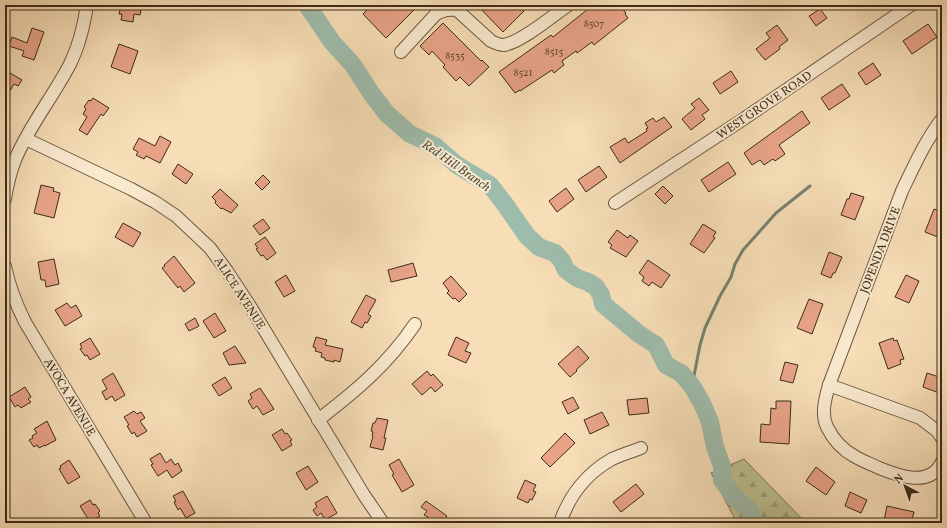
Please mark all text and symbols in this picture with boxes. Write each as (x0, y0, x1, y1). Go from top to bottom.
house number: 8507 (584, 17, 604, 31)
house number: 8515 (545, 45, 563, 59)
house number: 8535 (445, 49, 465, 63)
house number: 8521 (513, 66, 533, 80)
street label: WEST GROVE ROAD (714, 68, 816, 144)
water label: Red Hill Branch (418, 136, 494, 197)
street label: JOPENDA DRIVE (857, 205, 905, 296)
street label: ALICE AVENUE (210, 254, 269, 333)
street label: AVOCA AVENUE (40, 356, 99, 439)
north arrow (885, 466, 925, 506)
text: N (891, 471, 907, 488)

